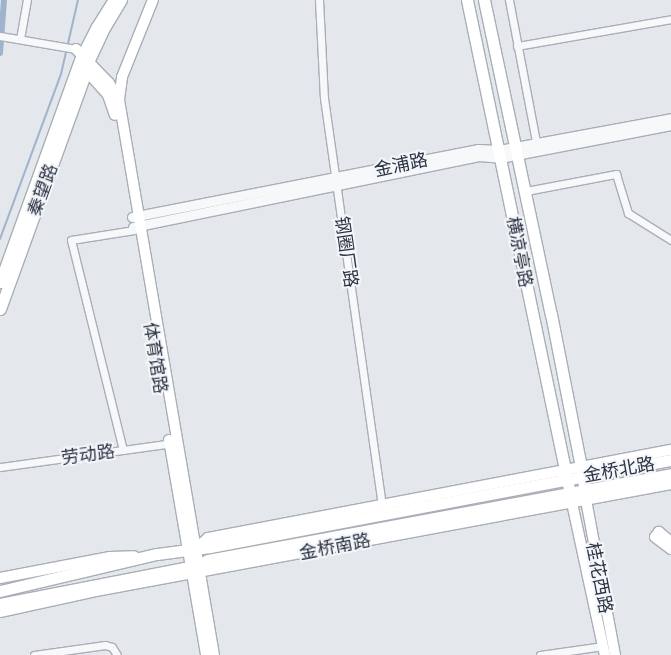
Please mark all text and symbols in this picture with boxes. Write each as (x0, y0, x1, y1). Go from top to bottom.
street label: 金浦路 (372, 149, 430, 181)
street label: 秦望路 (24, 161, 62, 219)
street label: 钢圈厂路 (330, 215, 362, 289)
street label: 横凉亭路 (502, 215, 536, 289)
street label: 体育馆路 (139, 321, 171, 395)
street label: 劳动路 (60, 441, 116, 469)
street label: 金桥北路 (582, 453, 656, 487)
street label: 金桥南路 (298, 530, 372, 564)
street label: 桂花西路 (582, 541, 616, 615)

